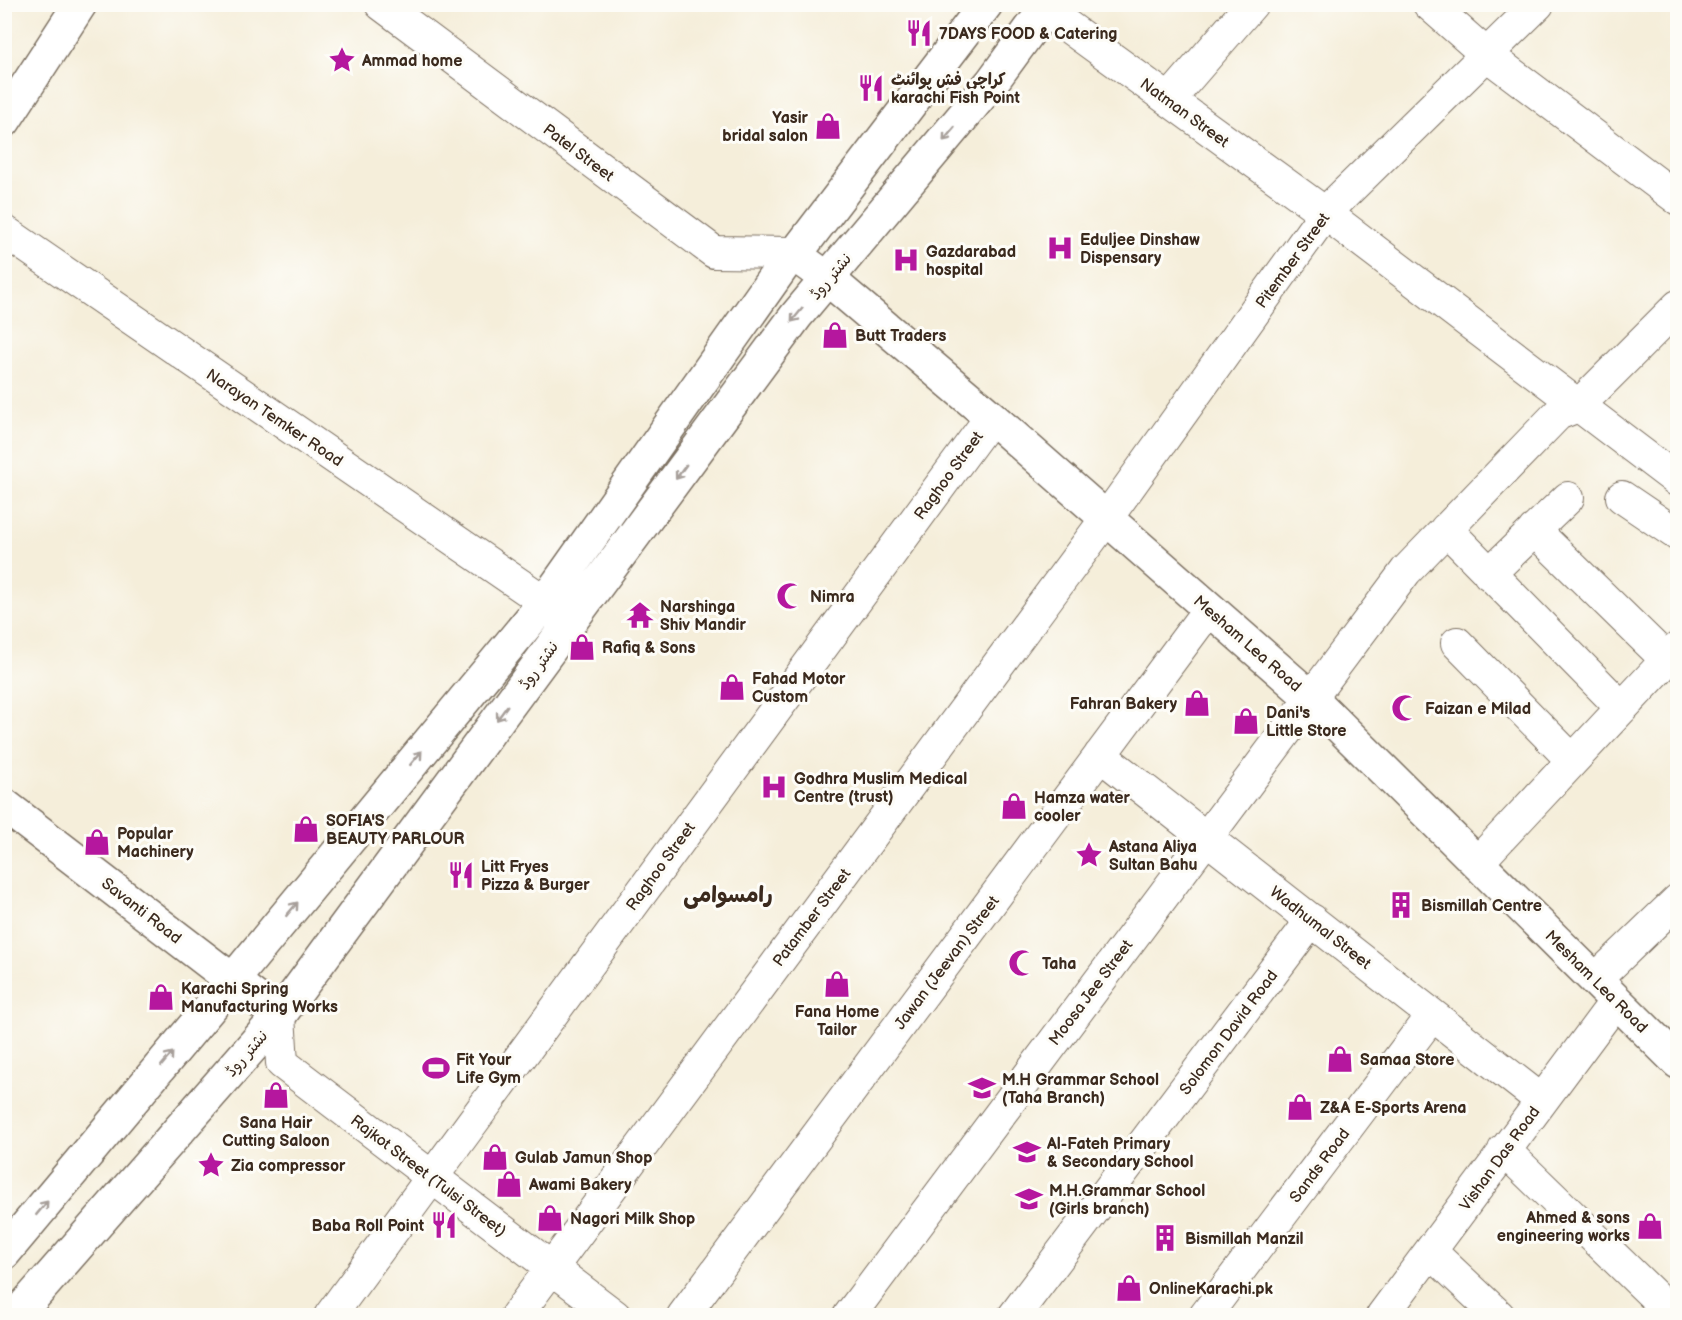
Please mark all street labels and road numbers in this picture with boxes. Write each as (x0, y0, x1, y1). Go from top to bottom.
street label: Natman Street (1136, 75, 1232, 152)
street label: Patel Street (539, 120, 617, 186)
street label: Pitember Street (1252, 209, 1334, 312)
street label: نشتر روڈ (806, 250, 856, 304)
street label: Narayan Temker Road (202, 365, 346, 471)
street label: Raghoo Street (911, 428, 988, 524)
street label: Mesham Lea Road (1189, 592, 1305, 696)
street label: نشتر روڈ (515, 638, 563, 694)
street label: Raghoo Street (623, 819, 700, 915)
street label: Patamber Street (769, 865, 855, 971)
street label: Savanti Road (97, 874, 185, 948)
street label: Wadhumal Street (1266, 883, 1375, 974)
street label: Jawan (Jeevan) Street (891, 892, 1004, 1033)
street label: Mesham Lea Road (1541, 927, 1651, 1037)
street label: Moosa Jee Street (1045, 936, 1137, 1049)
street label: Solomon David Road (1176, 967, 1282, 1099)
street label: نشتر روڈ (222, 1027, 272, 1081)
street label: Vishan Das Road (1456, 1103, 1544, 1215)
street label: Rajkot Street (Tulsi Street) (346, 1111, 510, 1241)
street label: Sands Road (1286, 1125, 1354, 1207)

